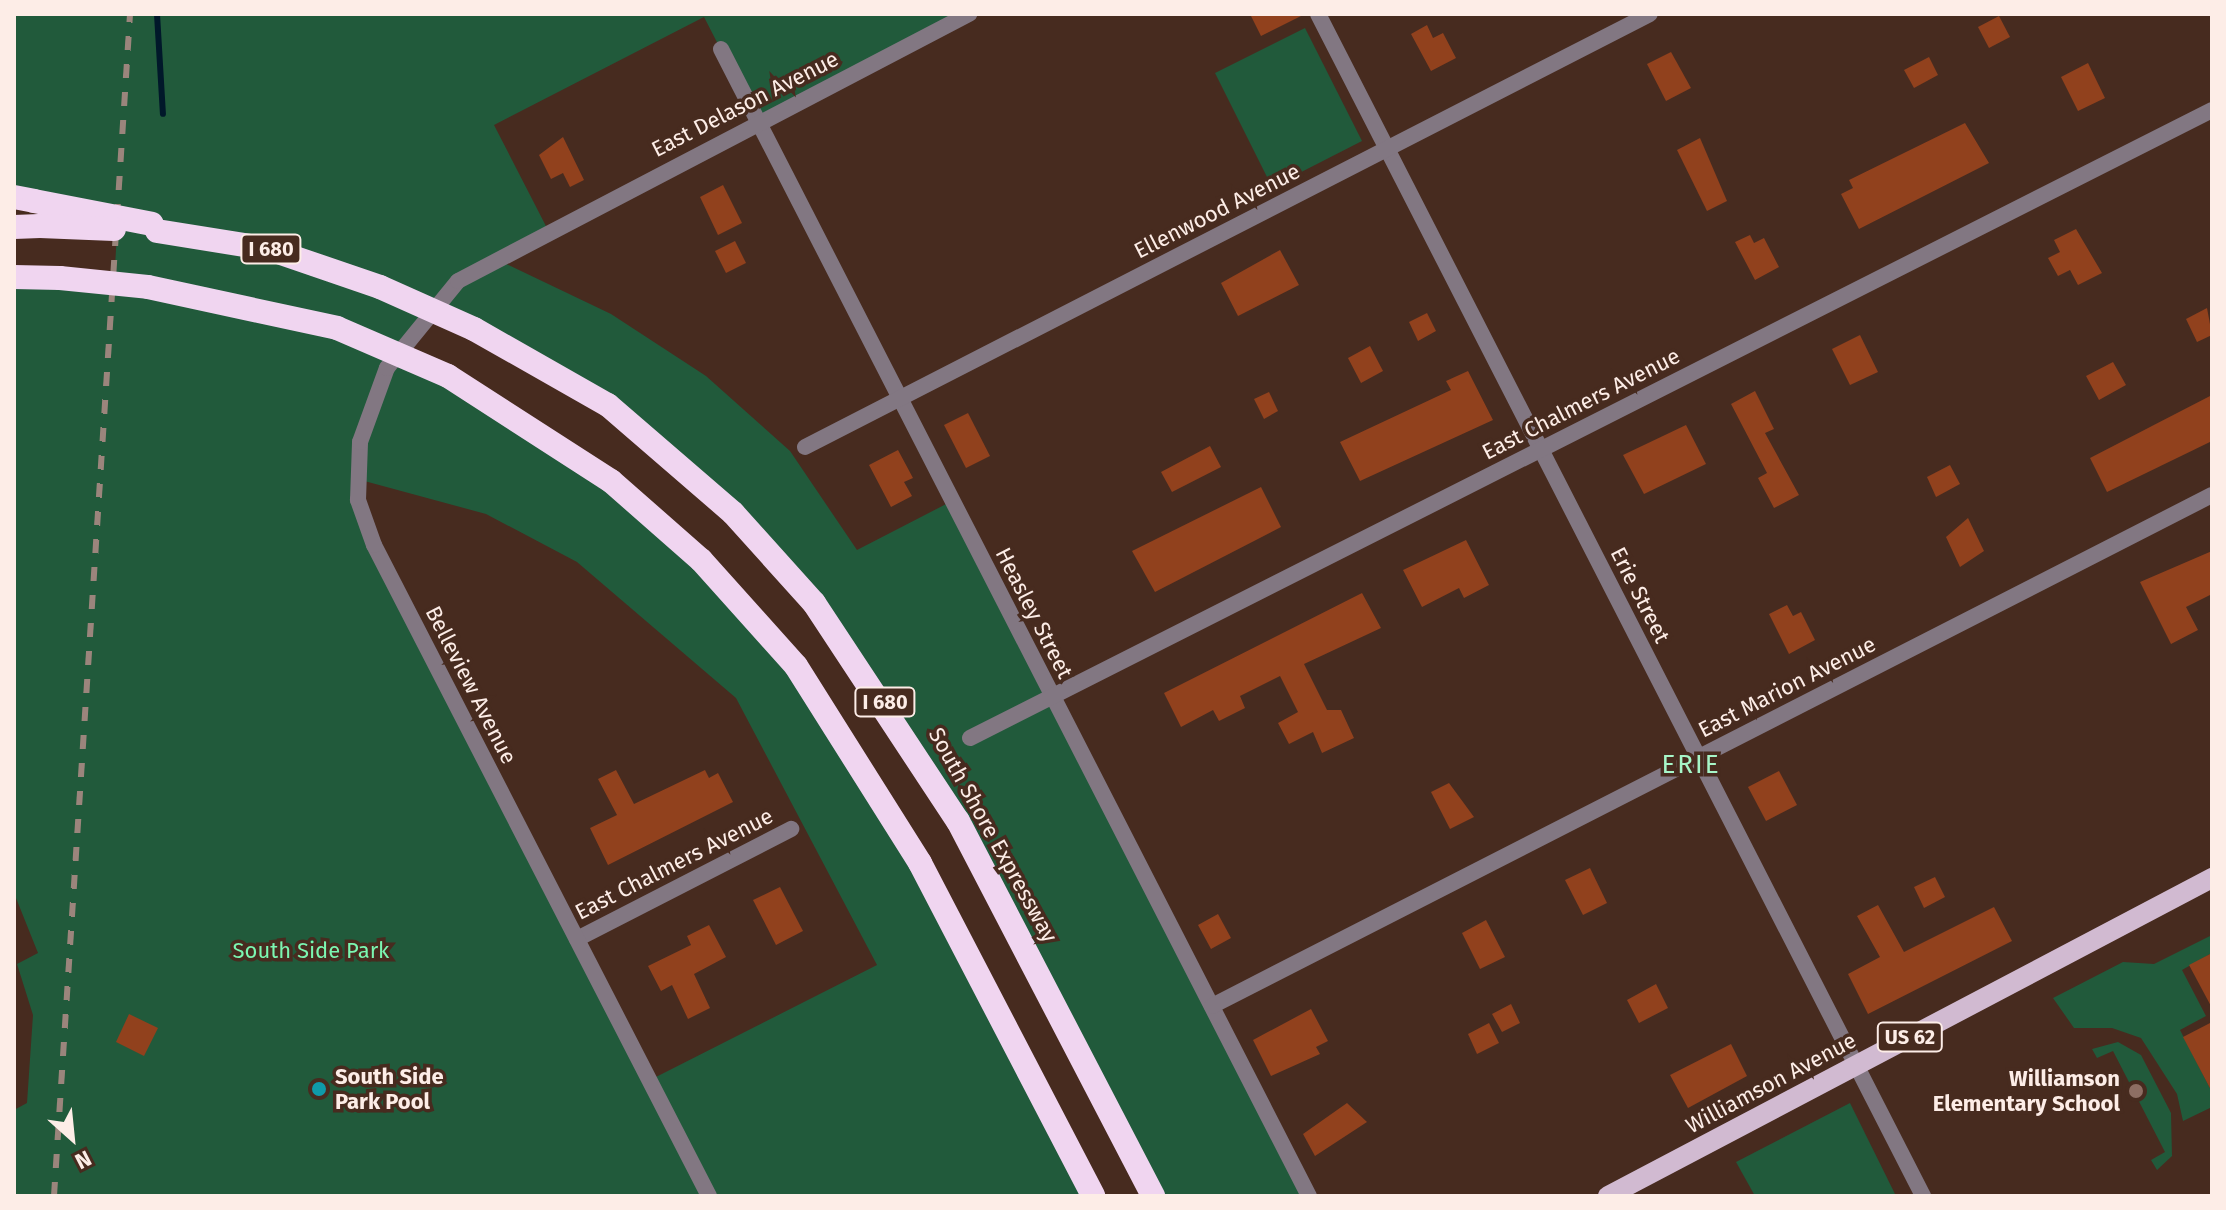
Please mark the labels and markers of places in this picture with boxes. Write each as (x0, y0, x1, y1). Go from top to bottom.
place label: South Side Park Pool (335, 1063, 444, 1114)
place label: Williamson Elementary School (1933, 1065, 2120, 1116)
marker: South Side Park Pool (310, 1080, 328, 1098)
marker: Williamson Elementary School (2127, 1082, 2145, 1100)

